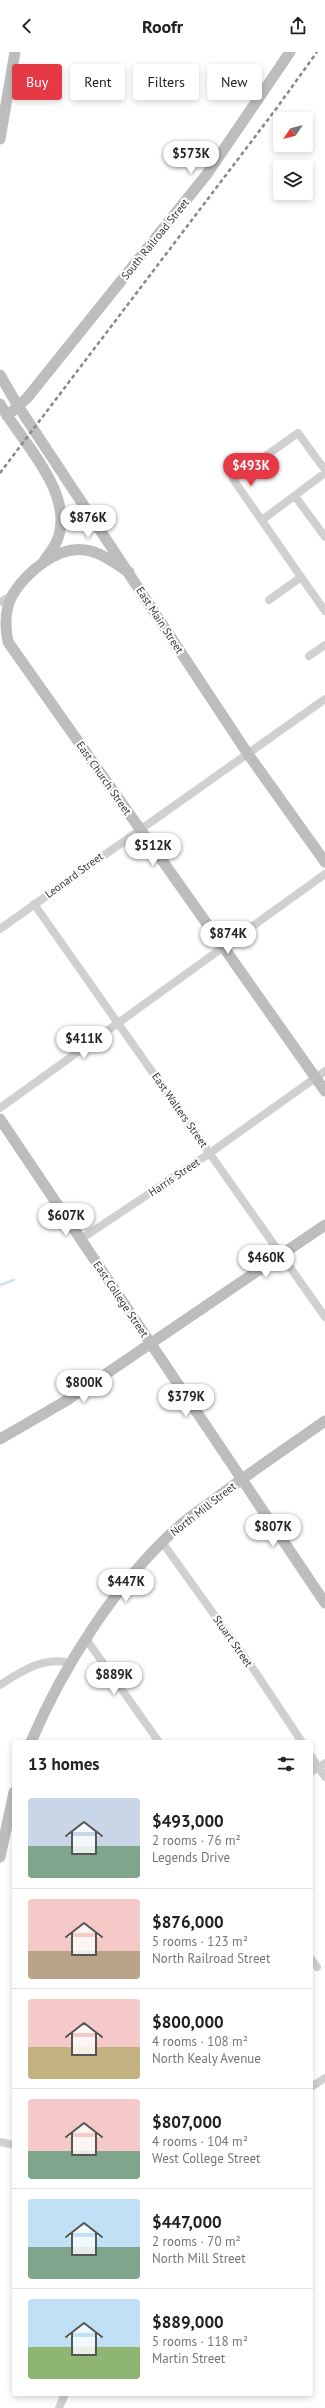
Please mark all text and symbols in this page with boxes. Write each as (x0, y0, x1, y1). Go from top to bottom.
icon: back (16, 15, 38, 37)
text: Roofr (142, 15, 183, 38)
icon: share (287, 15, 309, 37)
chip: Buy (12, 64, 62, 100)
chip: Rent (70, 64, 125, 100)
chip: Filters (133, 64, 199, 100)
chip: New (207, 64, 262, 100)
north arrow (273, 112, 313, 152)
map controls (273, 112, 313, 200)
pin: $573K (163, 141, 219, 175)
text: $573K (172, 145, 210, 162)
button: layers (273, 160, 313, 200)
street label: South Railroad Street (118, 195, 192, 282)
pin: $493K (223, 453, 279, 487)
text: $493K (232, 457, 270, 474)
pin: $876K (60, 505, 116, 539)
text: $876K (69, 509, 107, 526)
street label: East Main Street (133, 584, 187, 656)
street label: East Church Street (73, 739, 135, 818)
pin: $512K (125, 833, 181, 867)
text: $512K (134, 837, 172, 854)
street label: Leonard Street (42, 849, 106, 901)
pin: $874K (200, 921, 256, 955)
text: $874K (209, 925, 247, 942)
pin: $411K (56, 1026, 112, 1060)
text: $411K (65, 1030, 103, 1047)
street label: East Walters Street (149, 1070, 211, 1150)
street label: Harris Street (146, 1155, 203, 1199)
pin: $607K (38, 1203, 94, 1237)
text: $607K (47, 1207, 85, 1224)
pin: $460K (238, 1245, 294, 1279)
text: $460K (247, 1249, 285, 1266)
street label: East College Street (90, 1258, 152, 1340)
pin: $800K (56, 1370, 112, 1404)
text: $800K (65, 1374, 103, 1391)
pin: $379K (158, 1384, 214, 1418)
text: $379K (167, 1388, 205, 1405)
street label: North Mill Street (168, 1479, 239, 1539)
pin: $807K (245, 1514, 301, 1548)
text: $807K (254, 1518, 292, 1535)
pin: $447K (98, 1569, 154, 1603)
text: $447K (107, 1573, 145, 1590)
street label: Stuart Street (210, 1612, 256, 1670)
pin: $889K (86, 1662, 142, 1696)
text: $889K (95, 1666, 133, 1683)
text: 13 homes (28, 1753, 99, 1775)
icon: filters (275, 1753, 297, 1775)
text: $493,000 (152, 1810, 224, 1832)
icon: home (60, 1814, 108, 1862)
text: 2 rooms · 76 m² (152, 1832, 241, 1849)
text: Legends Drive (152, 1849, 230, 1866)
text: $876,000 (152, 1911, 224, 1933)
icon: home (60, 1915, 108, 1963)
text: 5 rooms · 123 m² (152, 1933, 248, 1950)
text: North Railroad Street (152, 1950, 270, 1967)
text: $800,000 (152, 2011, 224, 2033)
icon: home (60, 2015, 108, 2063)
text: 4 rooms · 108 m² (152, 2033, 248, 2050)
text: North Kealy Avenue (152, 2050, 261, 2067)
text: $807,000 (152, 2111, 222, 2133)
icon: home (60, 2115, 108, 2163)
text: 4 rooms · 104 m² (152, 2133, 248, 2150)
text: West College Street (152, 2150, 260, 2167)
text: $447,000 (152, 2211, 222, 2233)
icon: home (60, 2215, 108, 2263)
text: 2 rooms · 70 m² (152, 2233, 241, 2250)
text: North Mill Street (152, 2250, 246, 2267)
text: $889,000 (152, 2311, 224, 2333)
icon: home (60, 2315, 108, 2363)
text: 5 rooms · 118 m² (152, 2333, 248, 2350)
text: Martin Street (152, 2350, 225, 2367)

